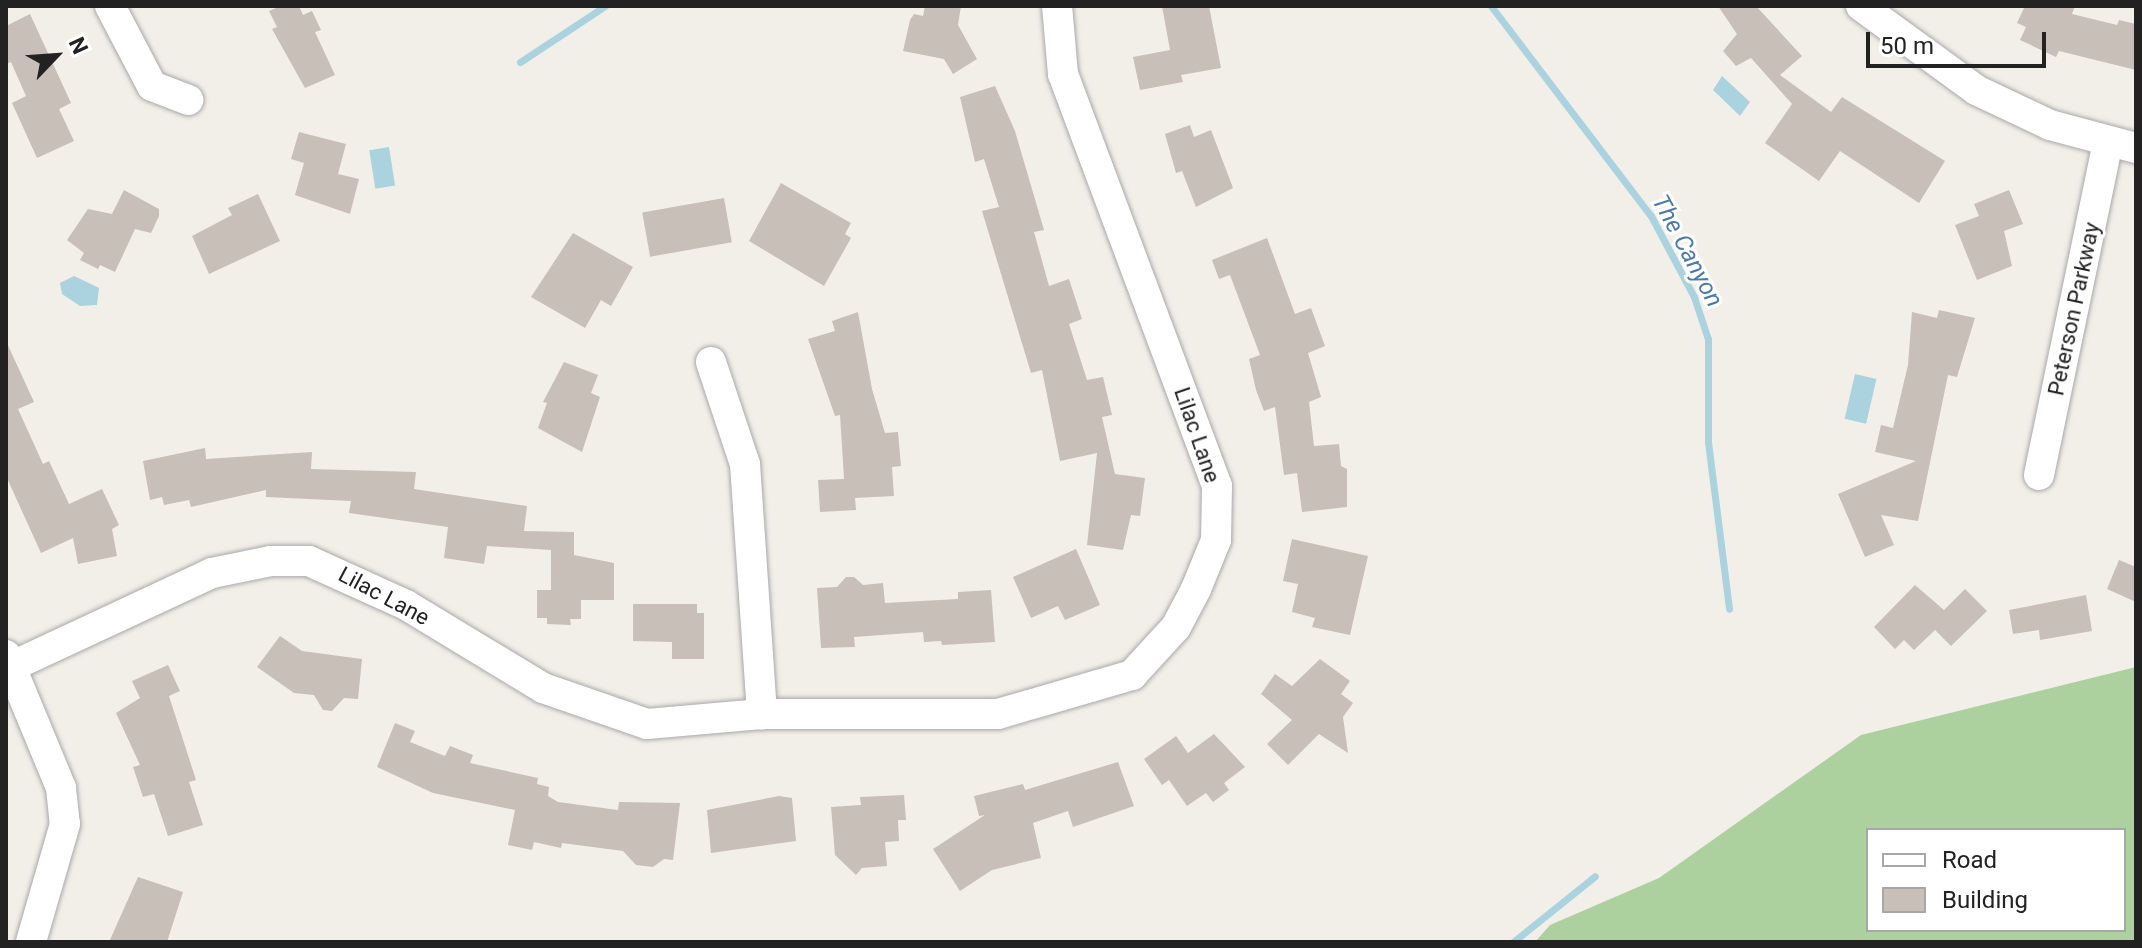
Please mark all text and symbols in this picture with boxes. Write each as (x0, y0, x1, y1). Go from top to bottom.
north arrow (16, 16, 96, 96)
scale bar (1870, 16, 2050, 66)
text: 50 m (1880, 32, 1934, 60)
text: N (64, 33, 93, 58)
water label: The Canyon (1646, 190, 1728, 312)
street label: Peterson Parkway (2043, 220, 2105, 398)
street label: Lilac Lane (1168, 384, 1226, 486)
street label: Lilac Lane (334, 561, 434, 631)
legend (1866, 828, 2126, 932)
text: Road (1942, 846, 1997, 874)
text: Building (1942, 886, 2028, 914)

